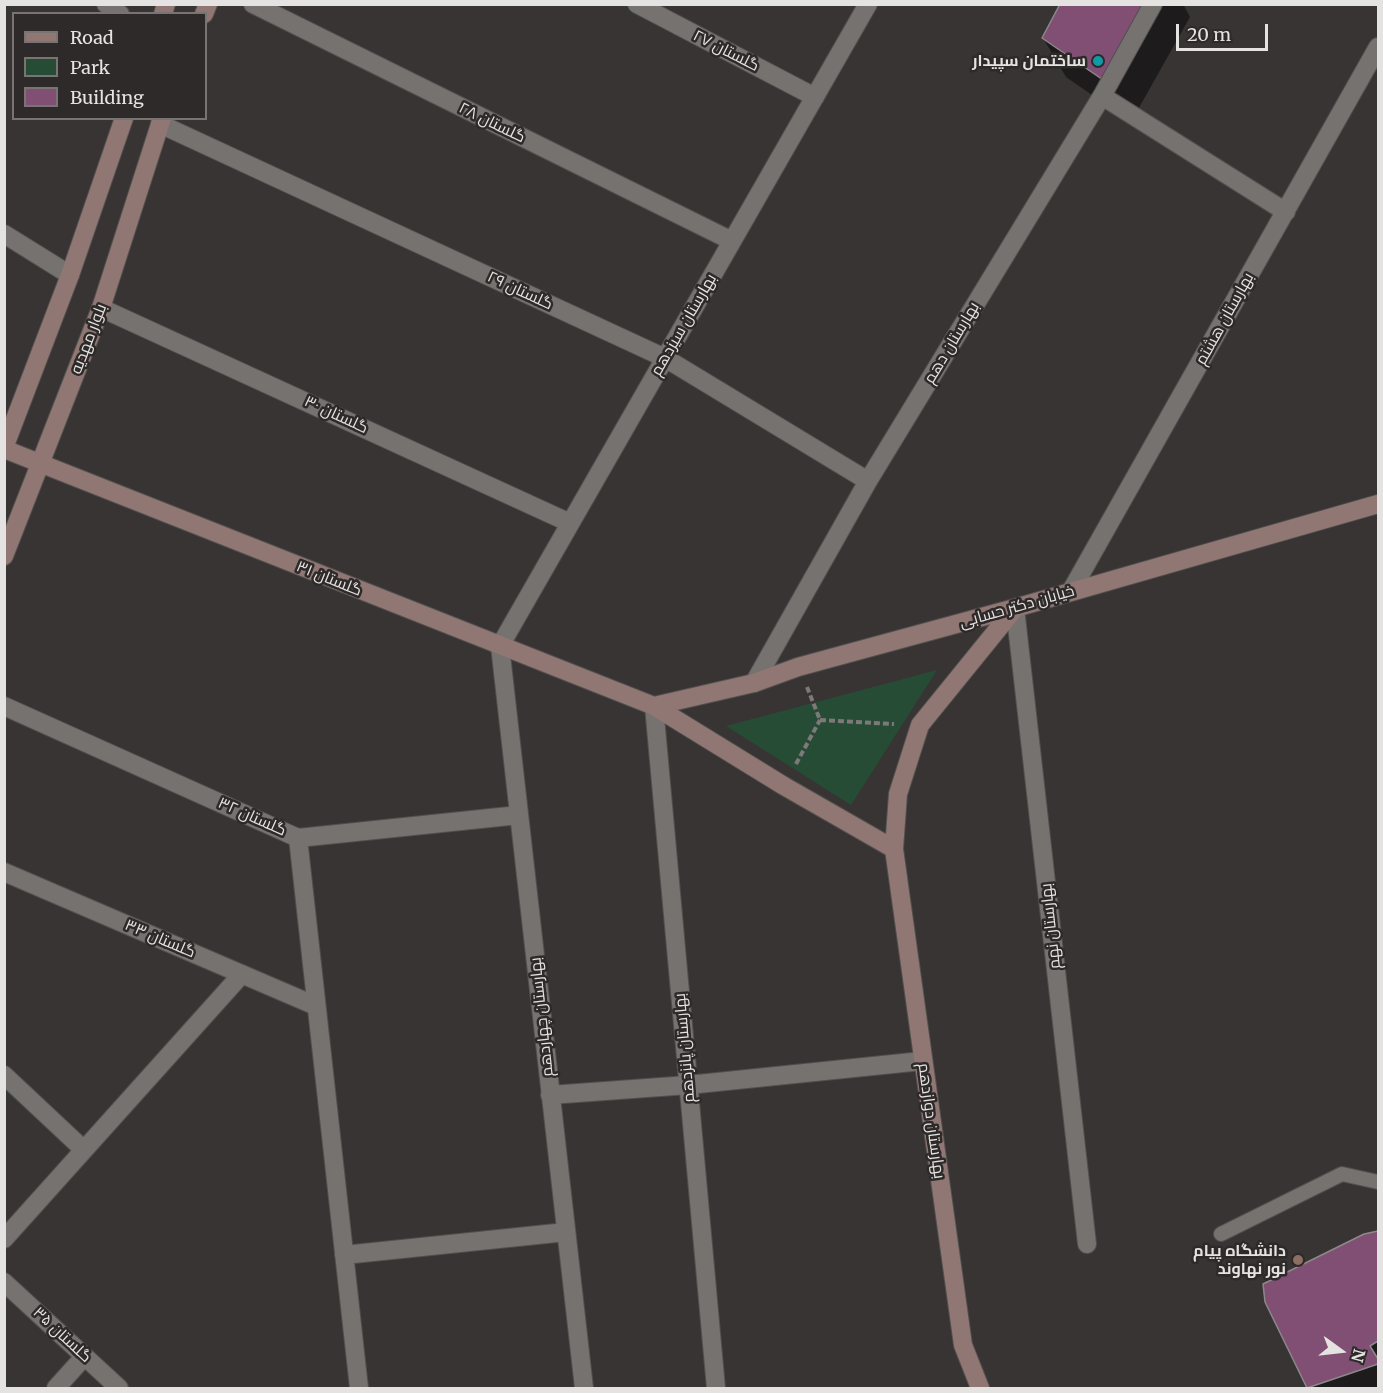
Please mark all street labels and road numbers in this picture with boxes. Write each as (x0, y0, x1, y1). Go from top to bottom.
street label: گلستان ۲۷ (690, 26, 762, 76)
street label: گلستان ۲۸ (456, 99, 528, 147)
street label: گلستان ۲۹ (484, 267, 556, 315)
street label: بهارستان هشتم (1192, 269, 1258, 369)
street label: بهارستان سیزدهم (647, 271, 721, 379)
street label: بهارستان دهم (920, 299, 984, 387)
street label: بلوار مهدیه (67, 301, 111, 377)
street label: گلستان ۳۰ (301, 392, 371, 438)
street label: گلستان ۳۱ (293, 557, 365, 601)
street label: خیابان دکتر حسابی (957, 581, 1077, 633)
street label: گلستان ۳۲ (215, 793, 289, 841)
street label: بهارستان نهم (1037, 882, 1065, 970)
street label: گلستان ۳۳ (122, 916, 198, 962)
street label: بهارستان چهاردهم (526, 956, 558, 1078)
street label: بهارستان پانزدهم (671, 992, 699, 1104)
street label: بهارستان دوازدهم (913, 1062, 949, 1180)
street label: گلستان ۳۵ (29, 1303, 95, 1367)

